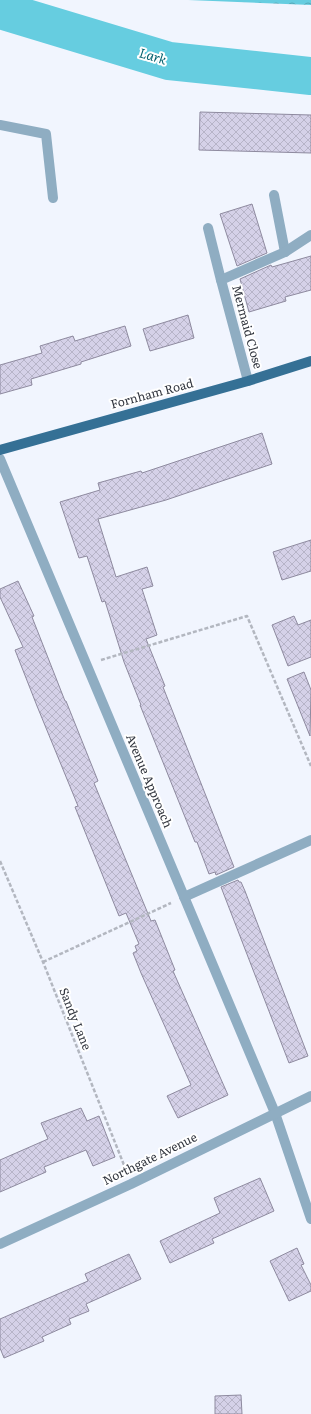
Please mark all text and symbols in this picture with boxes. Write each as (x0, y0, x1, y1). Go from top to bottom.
water label: Lark (137, 43, 170, 69)
street label: Mermaid Close (228, 283, 268, 371)
street label: Fornham Road (108, 373, 196, 413)
street label: Avenue Approach (122, 731, 178, 830)
street label: Sandy Lane (55, 985, 97, 1052)
street label: Northgate Avenue (99, 1127, 200, 1189)

